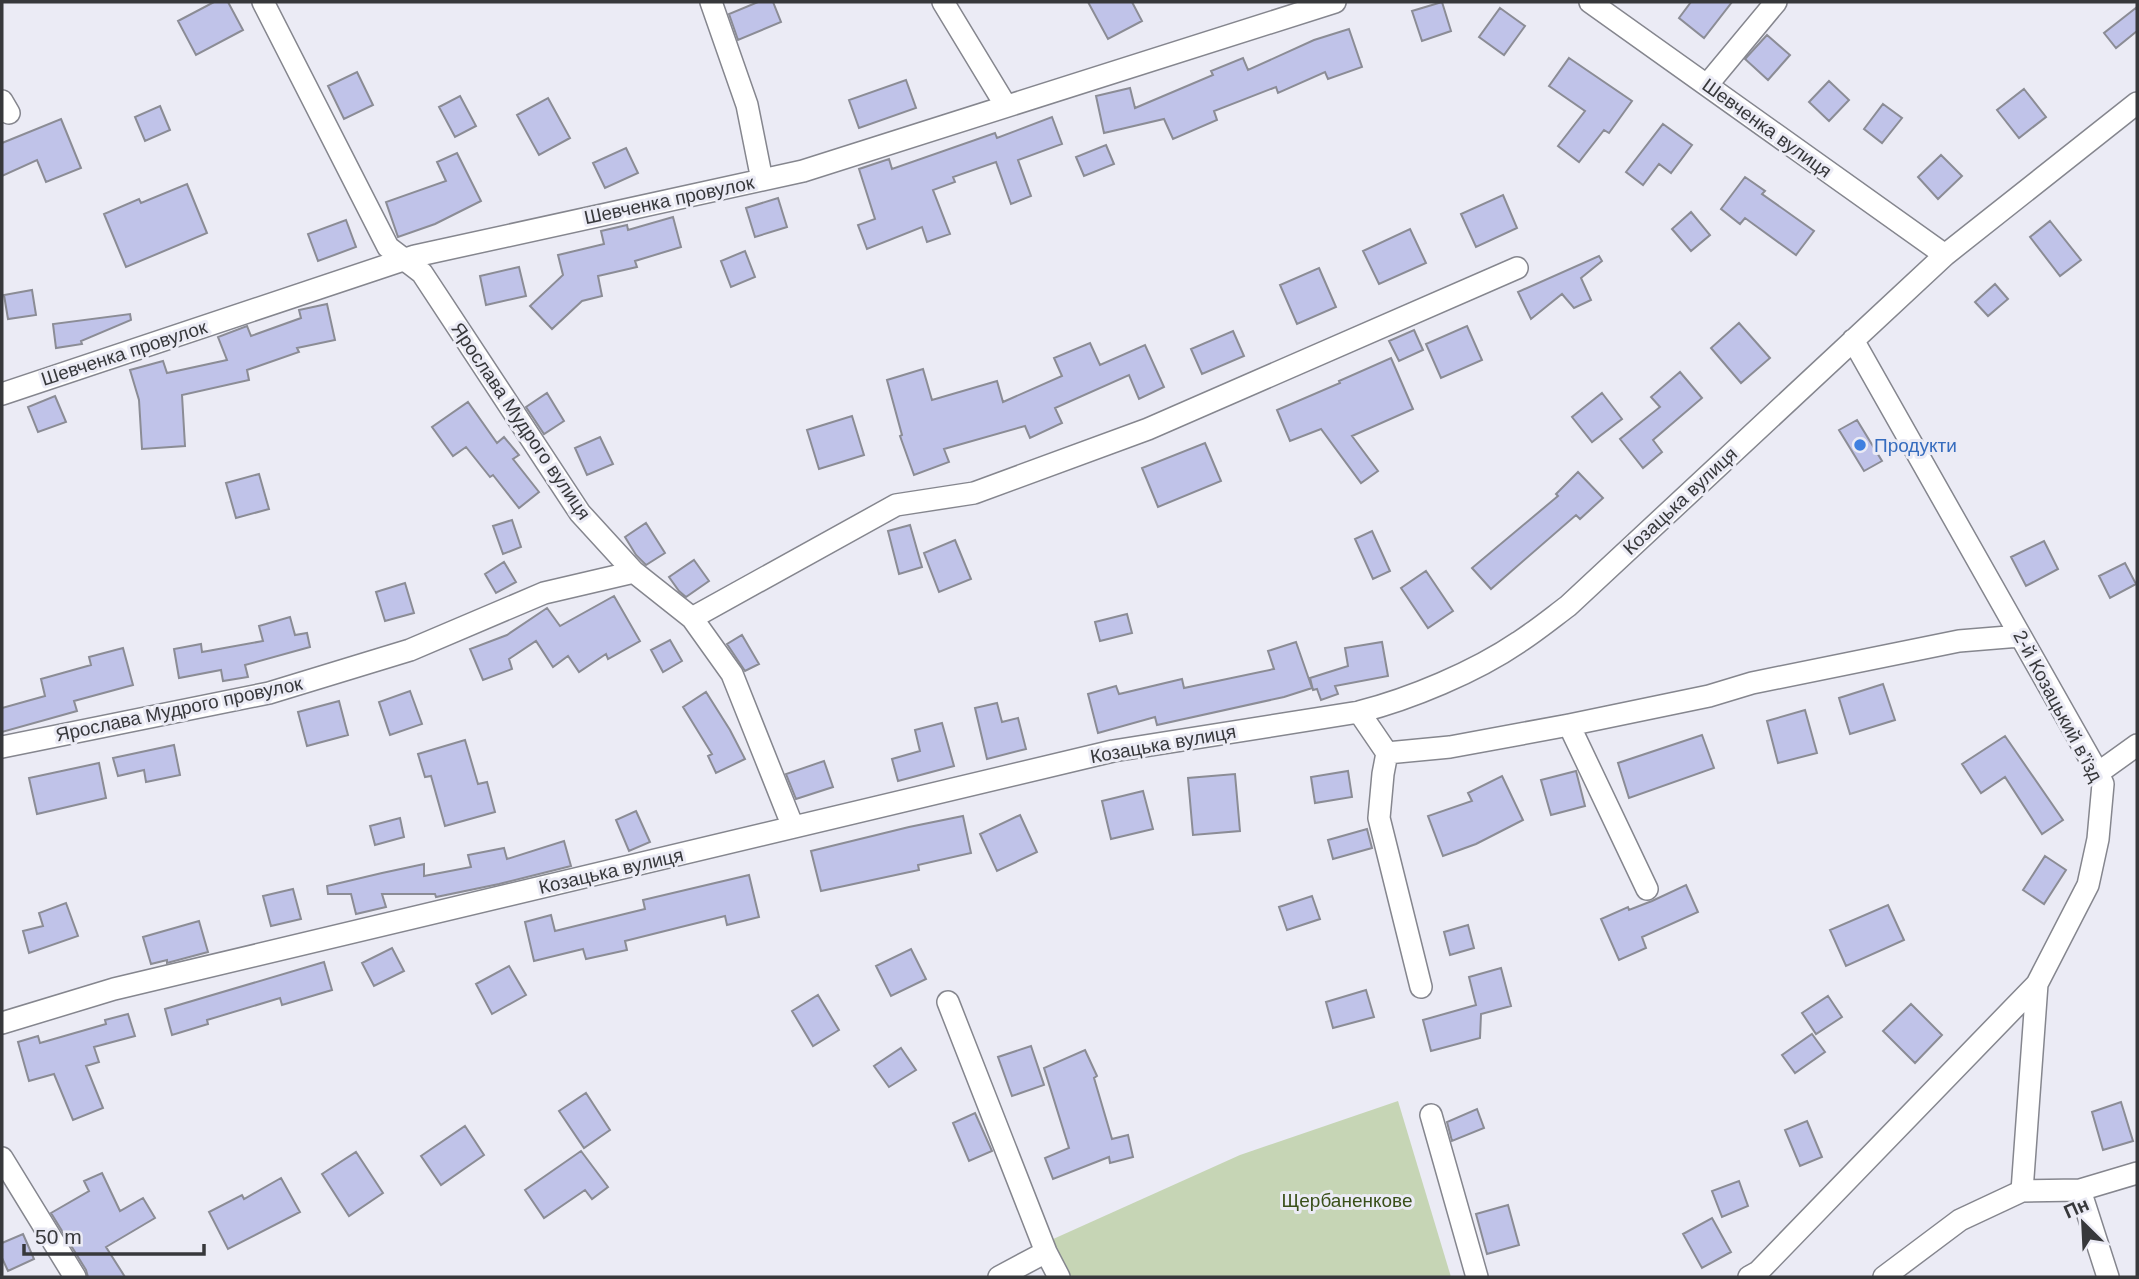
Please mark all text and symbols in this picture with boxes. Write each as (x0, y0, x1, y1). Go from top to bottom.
street label: Шевченка вулиця (1698, 74, 1836, 182)
street label: Шевченка провулок (582, 172, 757, 228)
street label: Шевченка провулок (38, 316, 210, 390)
street label: Ярослава Мудрого вулиця (447, 319, 595, 523)
place label: Продукти (1874, 435, 1957, 456)
marker: Продукти (1852, 437, 1868, 453)
street label: Козацька вулиця (1619, 443, 1741, 559)
street label: 2-й Козацький в’їзд (2009, 627, 2107, 785)
street label: Ярослава Мудрого провулок (54, 672, 305, 745)
street label: Козацька вулиця (1088, 721, 1238, 767)
street label: Козацька вулиця (537, 844, 685, 898)
north arrow (2048, 1188, 2118, 1258)
park label: Щербаненкове (1281, 1190, 1413, 1211)
text: Пн (2061, 1193, 2092, 1223)
scale bar (24, 1212, 205, 1256)
text: 50 m (35, 1225, 82, 1248)

